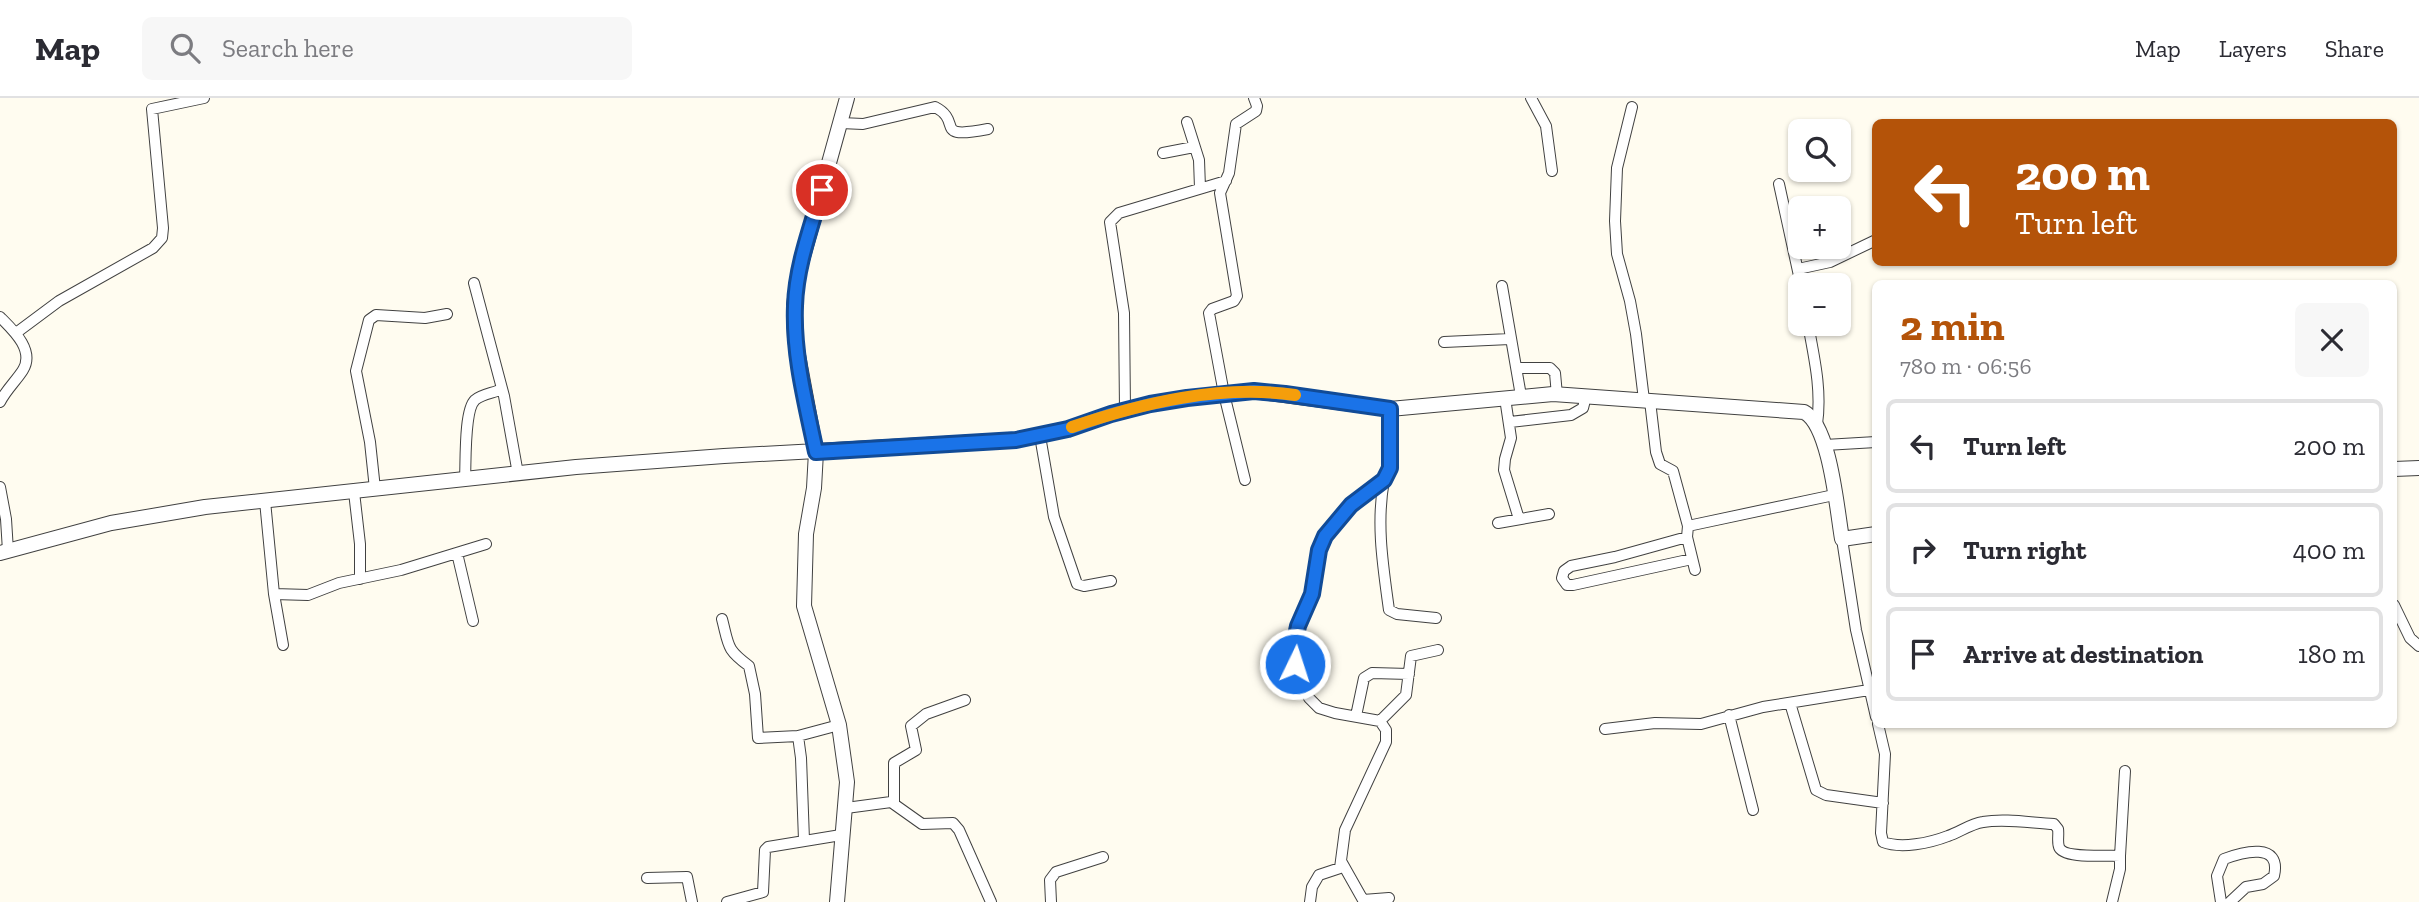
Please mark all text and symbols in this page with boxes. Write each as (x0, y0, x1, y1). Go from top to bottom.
search box (142, 17, 632, 80)
text: Map (35, 29, 100, 68)
icon: search (166, 29, 204, 67)
text: Search here (222, 32, 354, 64)
text: Map (2135, 34, 2181, 63)
text: Layers (2219, 34, 2287, 63)
text: Share (2325, 34, 2384, 63)
map controls (1788, 119, 1851, 336)
button: search (1788, 119, 1851, 182)
text: 200 m (2015, 144, 2150, 203)
icon: left (1900, 147, 1991, 238)
pin (792, 160, 852, 220)
icon: arrive (803, 171, 841, 209)
button: + (1788, 196, 1851, 259)
text: Turn left (2015, 204, 2137, 242)
button: − (1788, 273, 1851, 336)
text: 2 min (1900, 300, 2005, 351)
button: close (2295, 303, 2369, 377)
text: 780 m · 06:56 (1900, 352, 2032, 380)
icon: left (1904, 427, 1942, 465)
text: Turn left (1963, 430, 2066, 462)
text: 200 m (2293, 430, 2365, 462)
icon: right (1904, 531, 1942, 569)
text: Turn right (1963, 534, 2086, 566)
text: 400 m (2293, 534, 2365, 566)
position arrow (1258, 627, 1332, 701)
icon: arrive (1904, 635, 1942, 673)
text: Arrive at destination (1963, 638, 2203, 670)
text: 180 m (2298, 638, 2365, 670)

